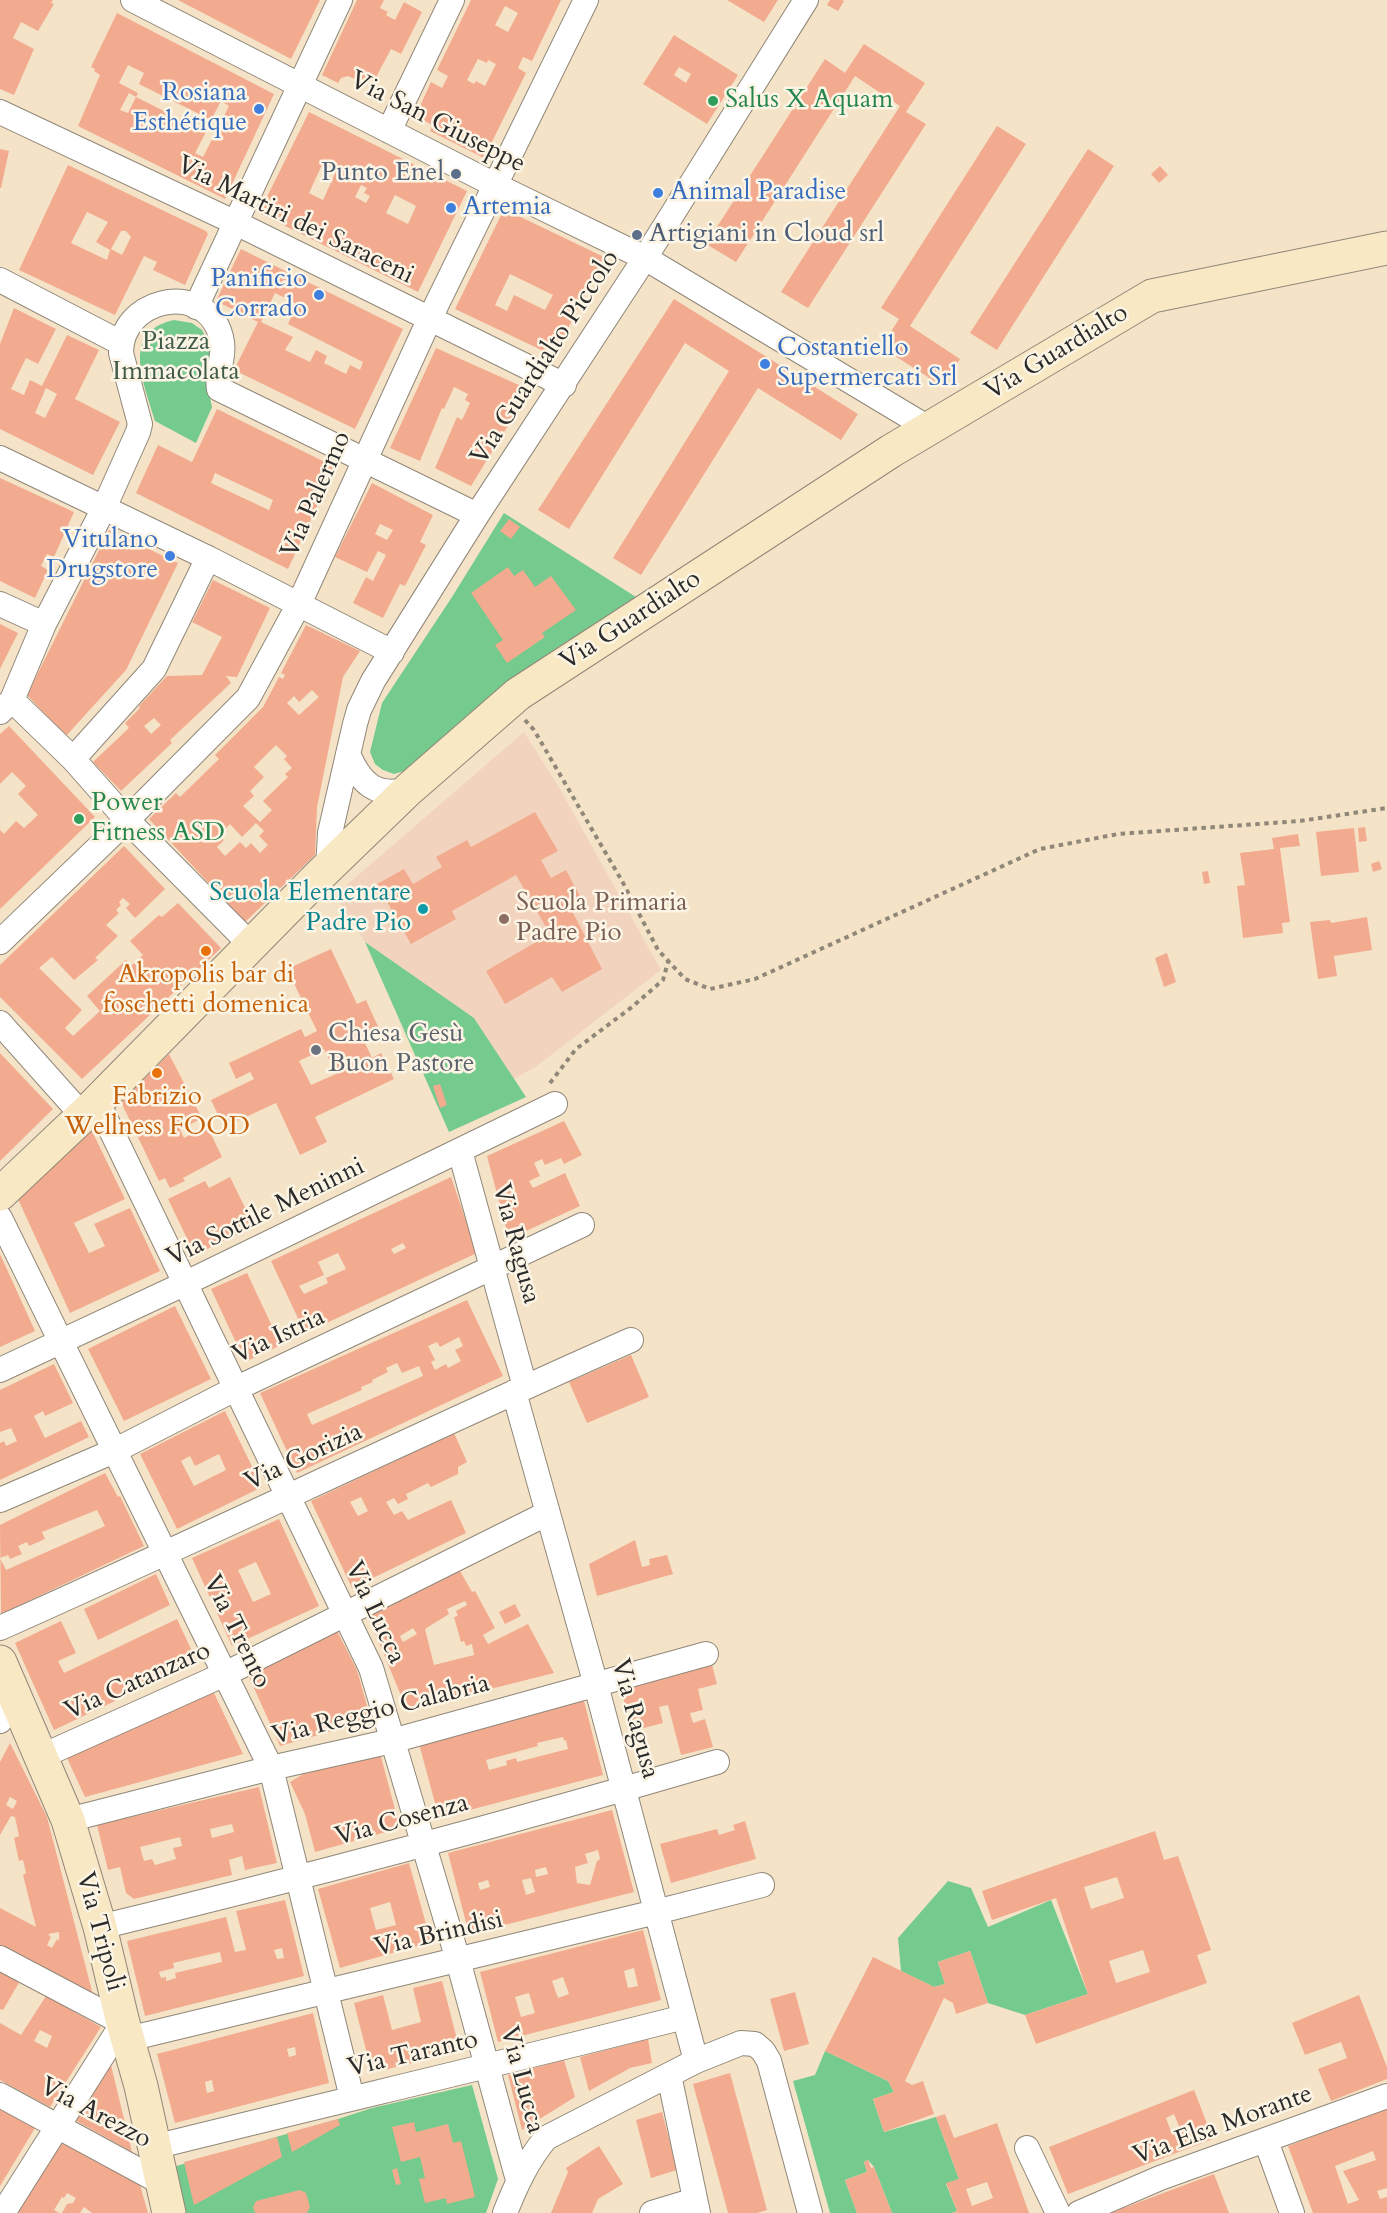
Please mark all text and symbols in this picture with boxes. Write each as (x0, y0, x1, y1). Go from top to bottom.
street label: Via San Giuseppe (344, 65, 530, 181)
place label: Rosiana Esthétique (132, 78, 247, 140)
place label: Salus X Aquam (725, 85, 893, 117)
marker: Salus X Aquam (706, 94, 720, 108)
marker: Rosiana Esthétique (252, 102, 266, 116)
street label: Via Martiri dei Saraceni (171, 150, 419, 292)
place label: Punto Enel (321, 158, 444, 190)
marker: Punto Enel (449, 167, 463, 181)
place label: Animal Paradise (670, 177, 846, 209)
marker: Animal Paradise (651, 186, 665, 200)
place label: Artemia (463, 192, 552, 224)
marker: Artemia (444, 201, 458, 215)
place label: Artigiani in Cloud srl (649, 219, 884, 251)
marker: Artigiani in Cloud srl (630, 228, 644, 242)
street label: Via Guardialto Piccolo (465, 245, 627, 471)
place label: Panificio Corrado (210, 264, 307, 326)
marker: Panificio Corrado (312, 288, 326, 302)
street label: Via Guardialto (980, 298, 1134, 408)
park label: Piazza Immacolata (112, 327, 240, 388)
place label: Costantiello Supermercati Srl (777, 333, 957, 394)
marker: Costantiello Supermercati Srl (758, 357, 772, 371)
street label: Via Palermo (275, 427, 359, 563)
place label: Vitulano Drugstore (46, 525, 158, 586)
marker: Vitulano Drugstore (163, 549, 177, 563)
street label: Via Guardialto (555, 564, 707, 678)
place label: Power Fitness ASD (91, 788, 225, 850)
marker: Power Fitness ASD (72, 812, 86, 826)
place label: Scuola Elementare Padre Pio (209, 878, 411, 940)
place label: Scuola Primaria Padre Pio (516, 888, 687, 950)
marker: Scuola Elementare Padre Pio (416, 902, 430, 916)
marker: Scuola Primaria Padre Pio (497, 912, 511, 926)
marker: Akropolis bar di foschetti domenica (199, 944, 213, 958)
place label: Akropolis bar di foschetti domenica (103, 960, 309, 1022)
place label: Chiesa Gesù Buon Pastore (328, 1019, 475, 1080)
marker: Chiesa Gesù Buon Pastore (309, 1043, 323, 1057)
marker: Fabrizio Wellness FOOD (150, 1066, 164, 1080)
place label: Fabrizio Wellness FOOD (64, 1082, 250, 1144)
street label: Via Sottile Meninni (162, 1152, 370, 1274)
street label: Via Ragusa (484, 1181, 546, 1307)
street label: Via Istria (228, 1302, 330, 1372)
street label: Via Gorizia (240, 1417, 368, 1499)
street label: Via Lucca (337, 1557, 411, 1669)
street label: Via Trento (195, 1570, 277, 1694)
street label: Via Catanzaro (60, 1636, 216, 1728)
street label: Via Ragusa (603, 1656, 665, 1782)
street label: Via Reggio Calabria (269, 1669, 493, 1753)
street label: Via Cosenza (332, 1788, 472, 1854)
street label: Via Tripoli (68, 1869, 130, 1995)
street label: Via Brindisi (372, 1905, 506, 1965)
street label: Via Lucca (492, 2023, 550, 2137)
street label: Via Taranto (345, 2025, 481, 2085)
street label: Via Arezzo (34, 2072, 156, 2156)
street label: Via Elsa Morante (1129, 2079, 1317, 2173)

